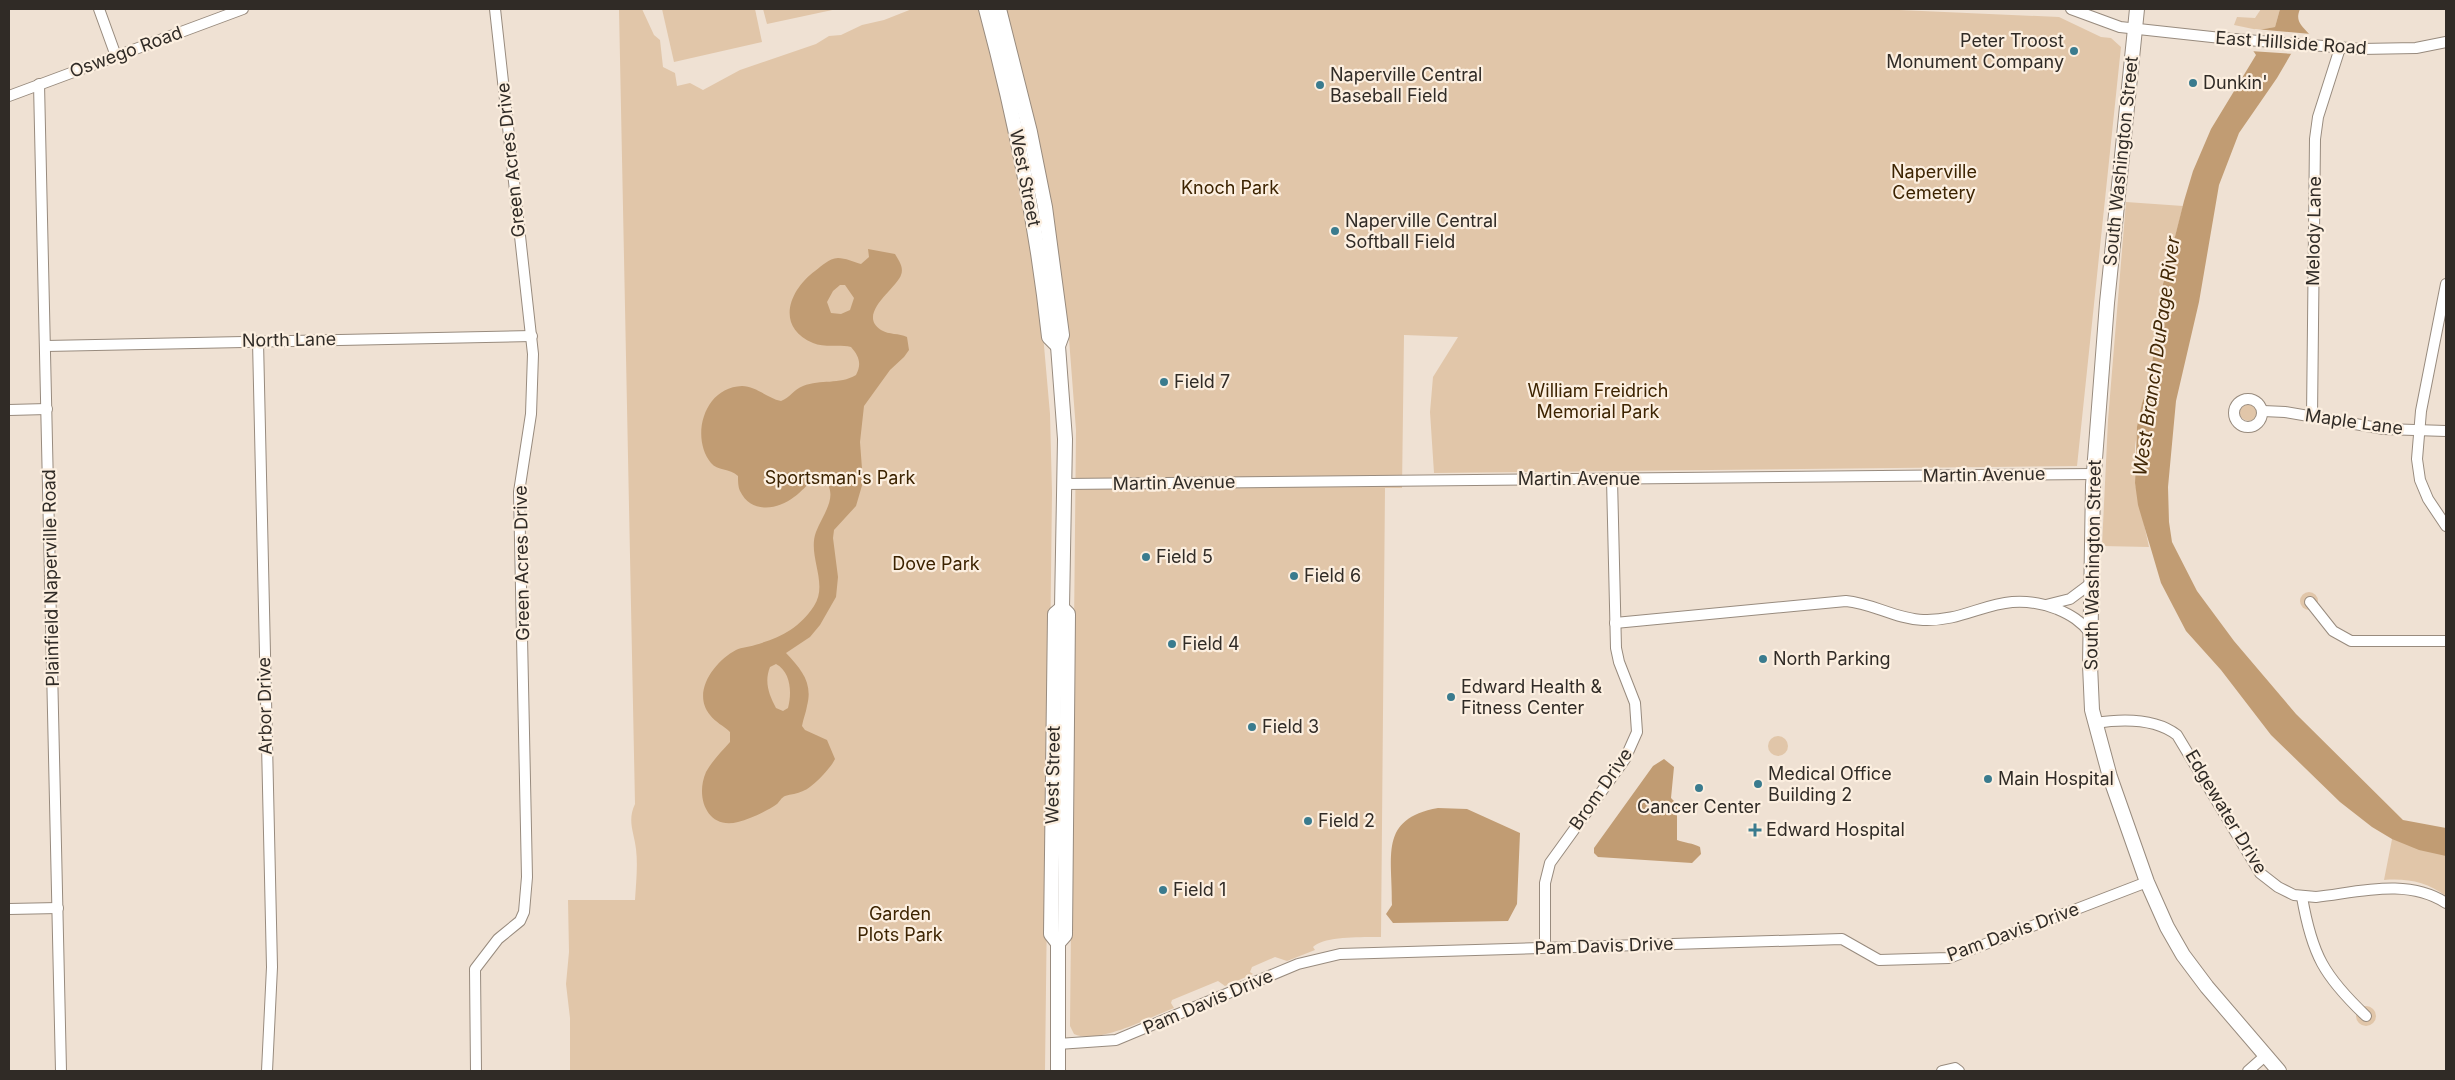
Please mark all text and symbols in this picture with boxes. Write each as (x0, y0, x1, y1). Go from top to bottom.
street label: Oswego Road (67, 21, 185, 82)
street label: East Hillside Road (2215, 27, 2367, 58)
place label: Peter Troost Monument Company (1886, 30, 2064, 72)
marker: Peter Troost Monument Company (2068, 45, 2080, 57)
street label: South Washington Street (2099, 55, 2142, 267)
place label: Naperville Central Baseball Field (1330, 64, 1482, 106)
place label: Dunkin' (2203, 72, 2268, 93)
marker: Dunkin' (2187, 77, 2199, 89)
marker: Naperville Central Baseball Field (1314, 79, 1326, 91)
street label: Green Acres Drive (492, 82, 529, 238)
street label: West Street (1006, 128, 1045, 228)
park label: Naperville Cemetery (1891, 161, 1977, 203)
street label: Melody Lane (2302, 176, 2325, 286)
park label: Knoch Park (1181, 177, 1279, 198)
place label: Naperville Central Softball Field (1345, 210, 1497, 252)
marker: Naperville Central Softball Field (1329, 225, 1341, 237)
water label: West Branch DuPage River (2128, 234, 2185, 477)
street label: North Lane (242, 328, 336, 351)
place label: Field 7 (1174, 371, 1230, 392)
marker: Field 7 (1158, 376, 1170, 388)
park label: William Freidrich Memorial Park (1528, 380, 1668, 422)
street label: Maple Lane (2304, 404, 2404, 439)
street label: South Washington Street (2080, 459, 2105, 671)
street label: Martin Avenue (1923, 463, 2045, 486)
park label: Sportsman's Park (765, 467, 915, 488)
street label: Martin Avenue (1518, 468, 1640, 489)
street label: Plainfield Naperville Road (38, 469, 63, 687)
street label: Martin Avenue (1113, 471, 1235, 494)
street label: Green Acres Drive (510, 485, 533, 641)
place label: Field 5 (1156, 546, 1213, 567)
marker: Field 5 (1140, 551, 1152, 563)
park label: Dove Park (892, 553, 980, 574)
place label: Field 6 (1304, 565, 1361, 586)
marker: Field 6 (1288, 570, 1300, 582)
place label: Field 4 (1182, 633, 1240, 654)
marker: Field 4 (1166, 638, 1178, 650)
place label: North Parking (1773, 648, 1891, 669)
marker: North Parking (1757, 653, 1769, 665)
street label: Arbor Drive (253, 657, 276, 755)
place label: Edward Health & Fitness Center (1461, 676, 1603, 718)
marker: Edward Health & Fitness Center (1445, 691, 1457, 703)
place label: Field 3 (1262, 716, 1319, 737)
marker: Field 3 (1246, 721, 1258, 733)
street label: West Street (1041, 725, 1064, 824)
street label: Brom Drive (1565, 744, 1636, 833)
street label: Edgewater Drive (2181, 746, 2272, 877)
place label: Medical Office Building 2 (1768, 763, 1892, 805)
place label: Main Hospital (1998, 768, 2114, 789)
marker: Main Hospital (1982, 773, 1994, 785)
marker: Medical Office Building 2 (1752, 778, 1764, 790)
marker: Cancer Center (1693, 782, 1705, 794)
place label: Cancer Center (1637, 796, 1761, 817)
place label: Field 2 (1318, 810, 1375, 831)
marker: Field 2 (1302, 815, 1314, 827)
place label: Edward Hospital (1766, 819, 1905, 840)
marker: Edward Hospital (1748, 823, 1762, 837)
place label: Field 1 (1173, 879, 1226, 900)
marker: Field 1 (1157, 884, 1169, 896)
street label: Pam Davis Drive (1944, 898, 2082, 965)
park label: Garden Plots Park (857, 903, 943, 945)
street label: Pam Davis Drive (1534, 933, 1674, 958)
street label: Pam Davis Drive (1140, 965, 1276, 1038)

